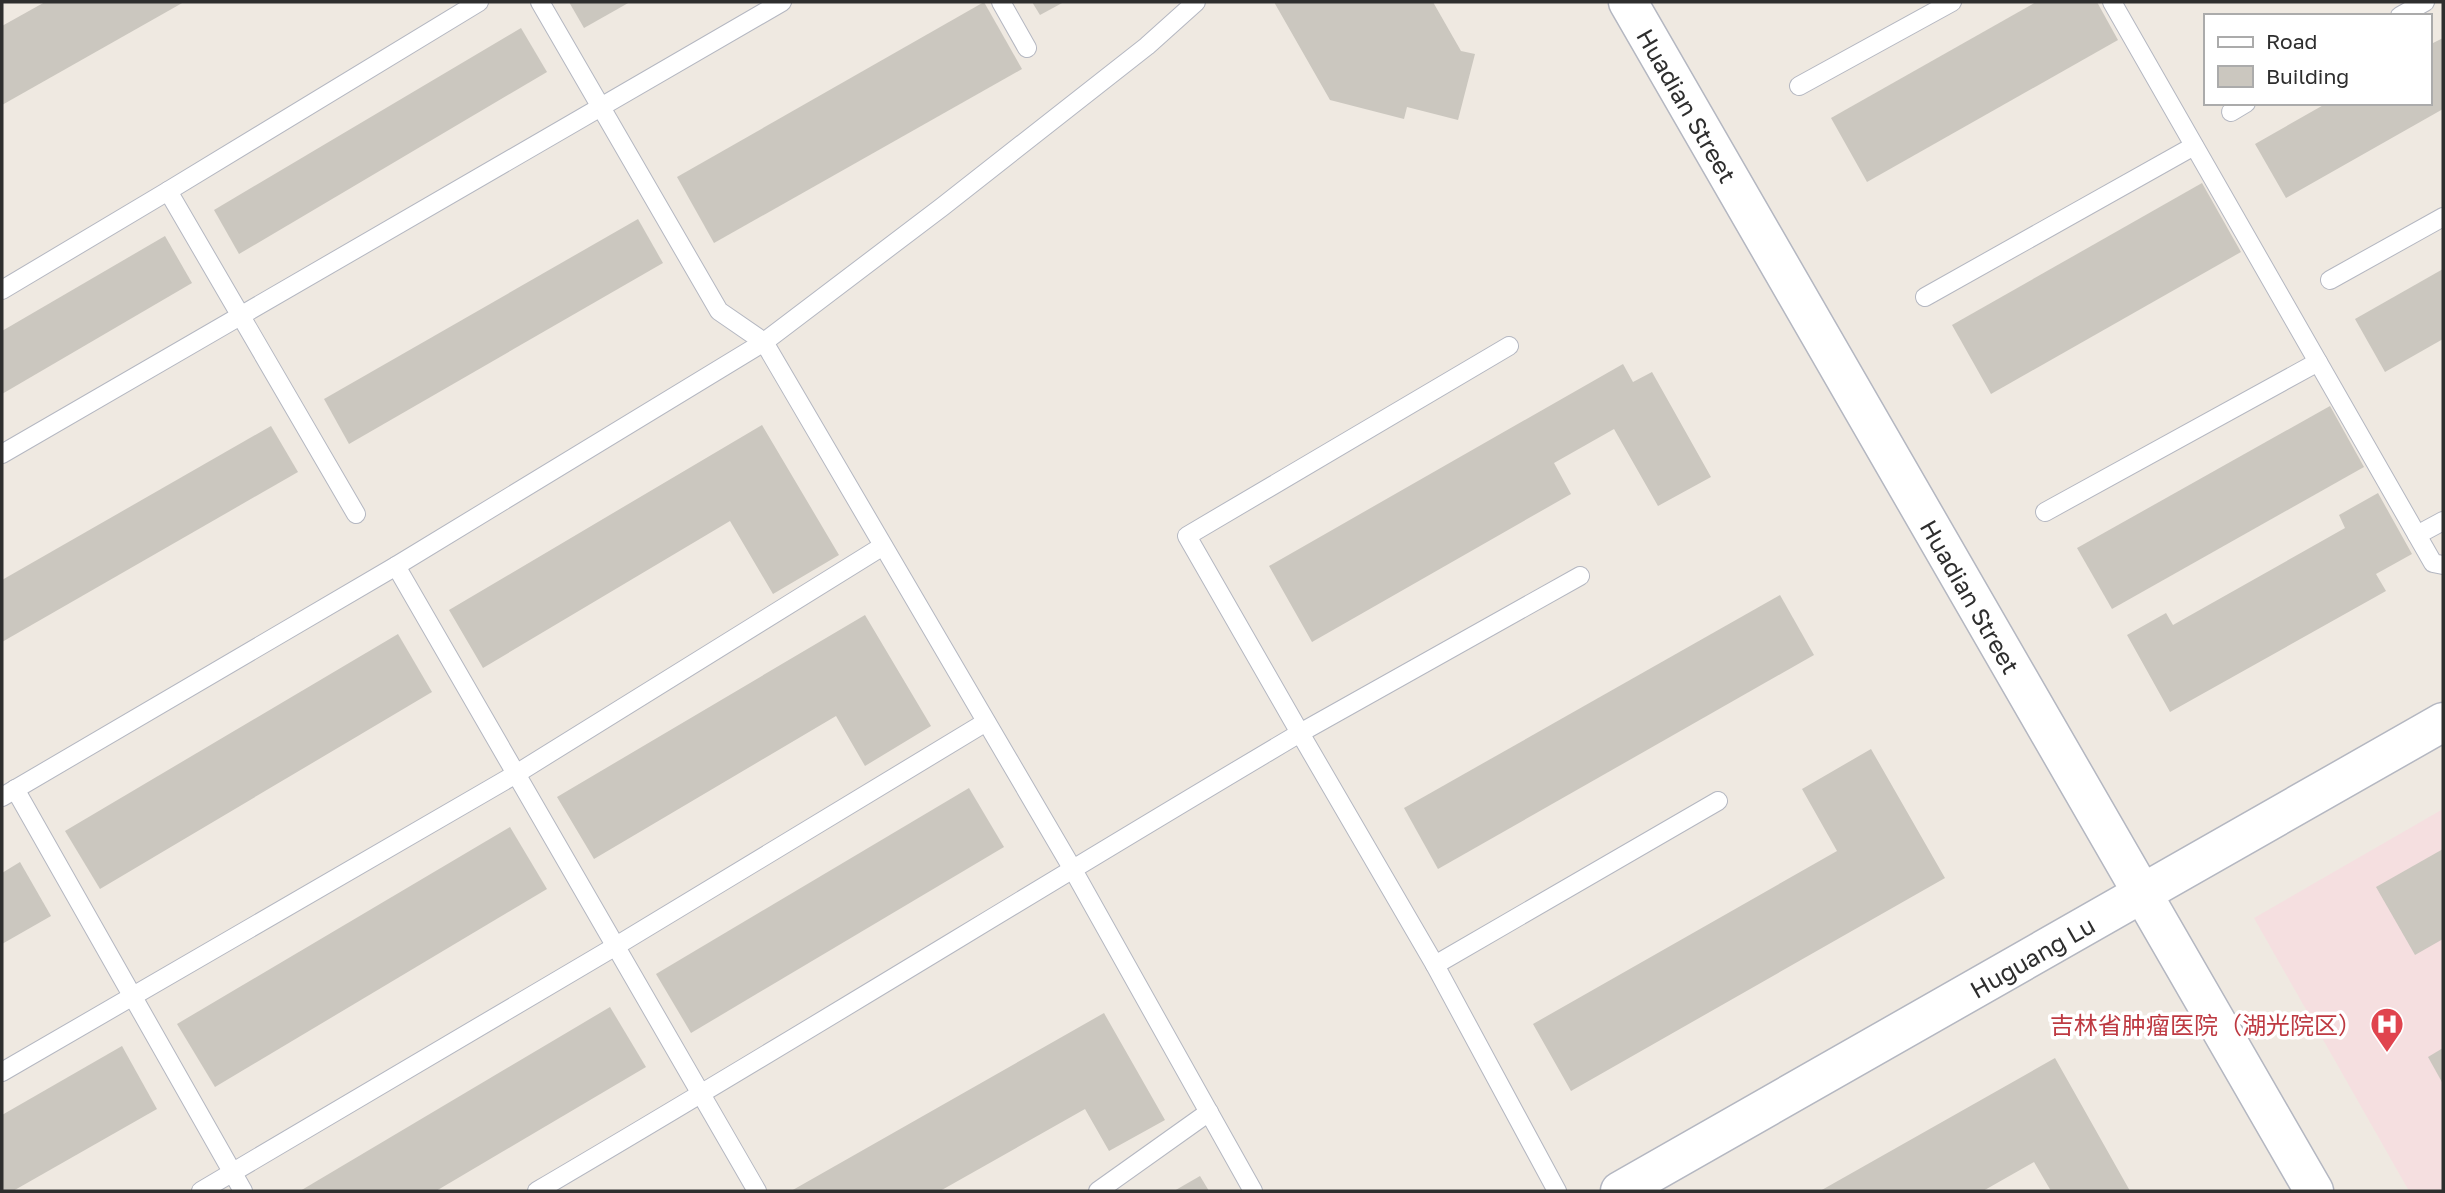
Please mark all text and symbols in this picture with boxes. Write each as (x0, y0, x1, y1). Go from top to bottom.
legend (2204, 14, 2431, 105)
street label: Huadian Street (1632, 23, 1743, 187)
text: Road (2266, 28, 2317, 54)
text: Building (2266, 63, 2349, 89)
street label: Huadian Street (1915, 514, 2027, 678)
street label: Huguang Lu (1964, 909, 2099, 1003)
hospital icon: 吉林省肿瘤医院（湖光院区） (2368, 1005, 2406, 1054)
place label: 吉林省肿瘤医院（湖光院区） (2050, 1010, 2362, 1039)

